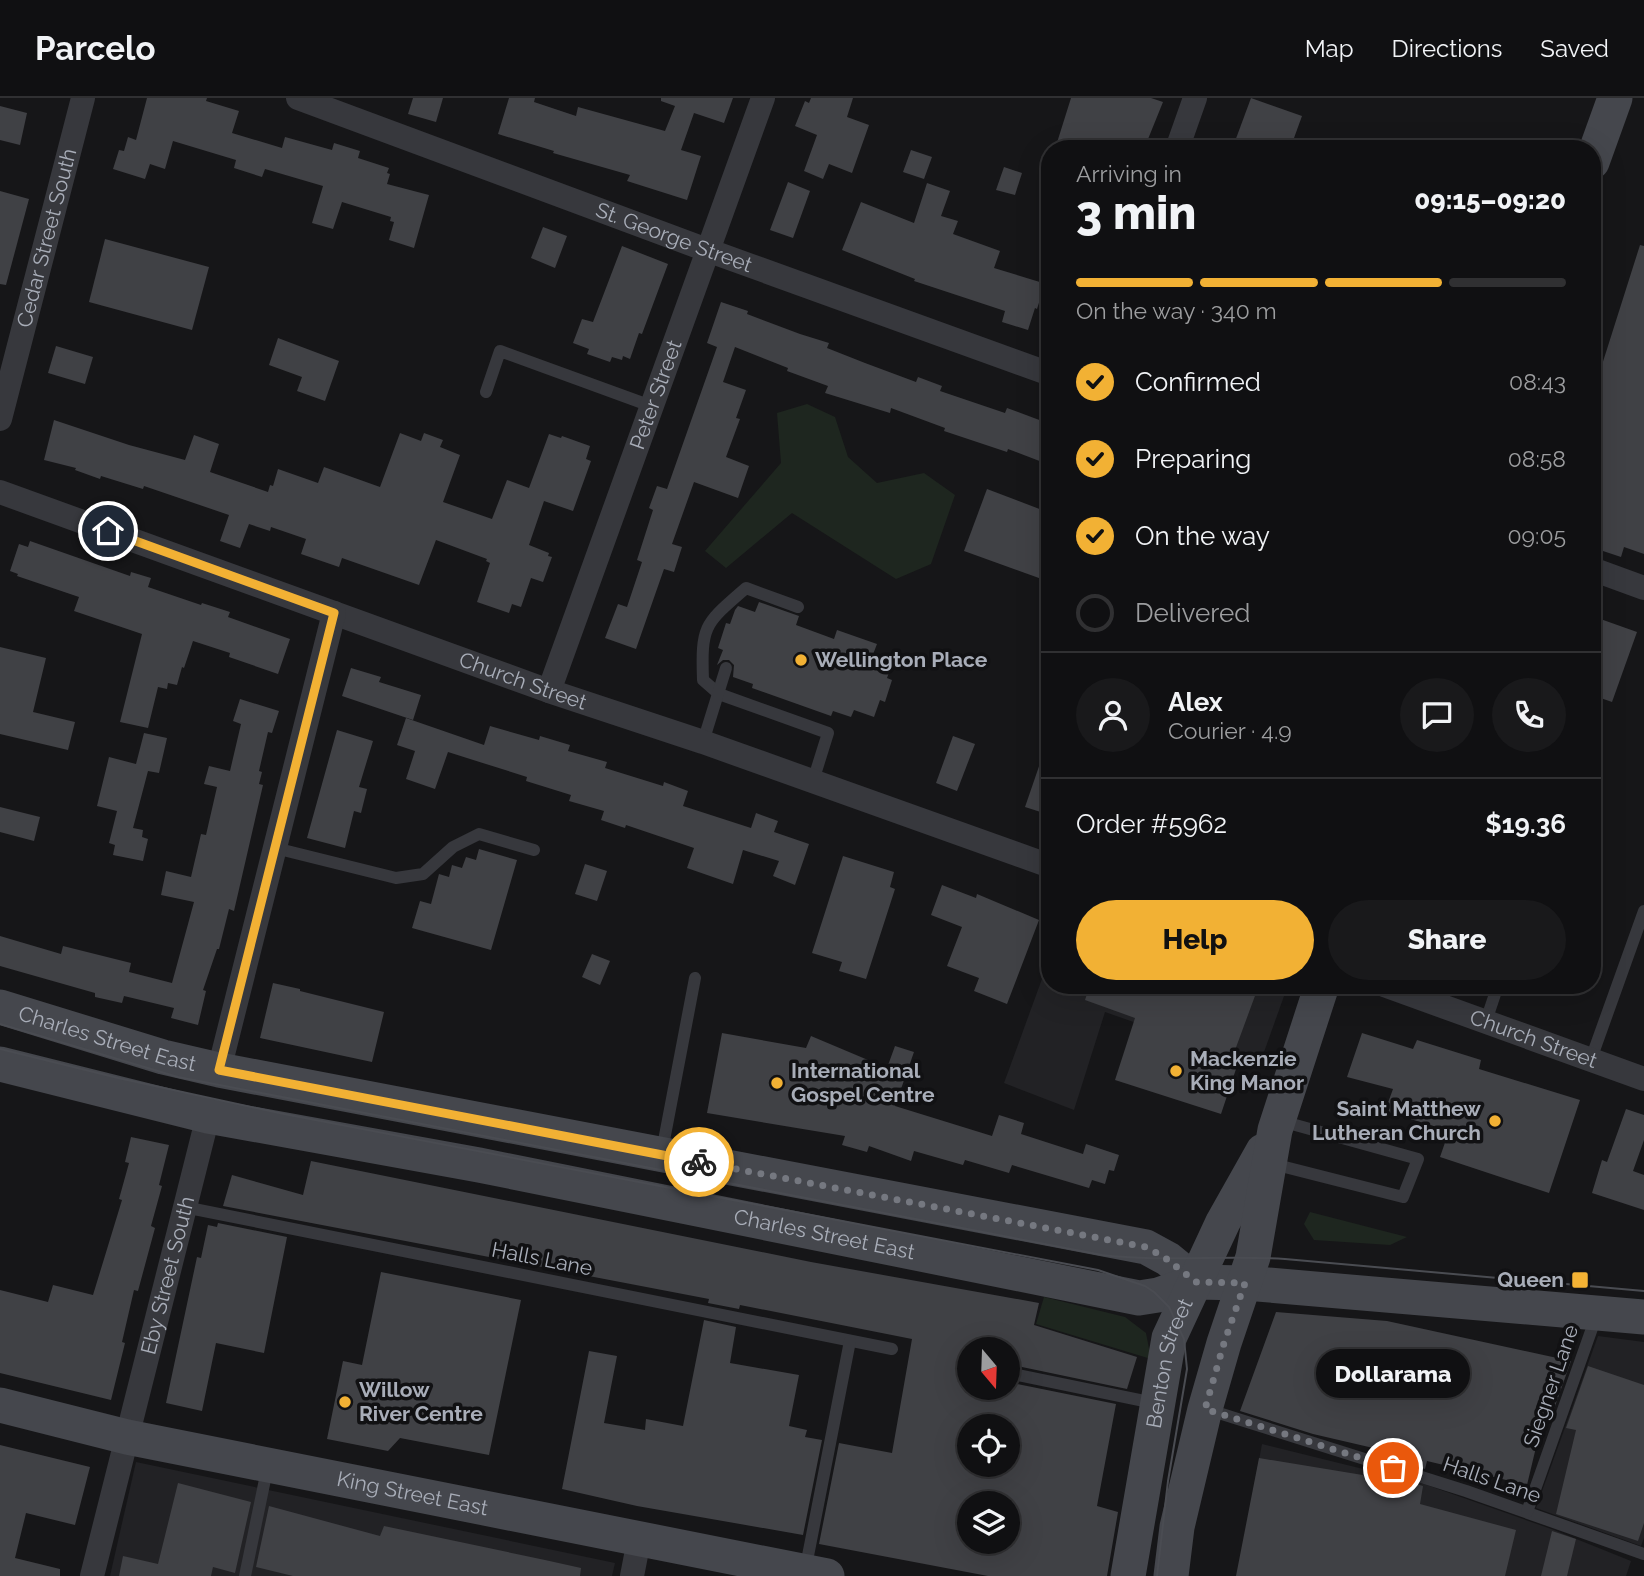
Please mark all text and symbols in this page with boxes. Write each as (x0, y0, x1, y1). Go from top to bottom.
text: Parcelo (35, 29, 156, 68)
text: Map (1305, 34, 1354, 63)
text: Directions (1392, 34, 1502, 63)
text: Saved (1540, 34, 1609, 63)
street label: Cedar Street South (11, 146, 81, 330)
text: Arriving in (1076, 160, 1182, 187)
text: 09:15–09:20 (1414, 185, 1566, 215)
text: 3 min (1076, 186, 1196, 240)
street label: St. George Street (592, 197, 756, 277)
text: On the way · 340 m (1076, 297, 1277, 324)
street label: Peter Street (624, 336, 687, 453)
icon: check (1076, 363, 1114, 401)
text: Confirmed (1135, 367, 1261, 397)
text: 08:43 (1509, 368, 1566, 395)
icon: check (1076, 440, 1114, 478)
text: Preparing (1135, 444, 1251, 474)
text: 08:58 (1508, 445, 1566, 472)
pin (78, 501, 138, 561)
icon: home (89, 512, 127, 550)
icon: check (1076, 517, 1114, 555)
text: On the way (1135, 521, 1270, 551)
text: 09:05 (1508, 522, 1566, 549)
text: Delivered (1135, 598, 1250, 628)
street label: Church Street (456, 646, 590, 715)
place label: Wellington Place (815, 647, 988, 672)
marker: Wellington Place (793, 652, 809, 668)
button: person (1076, 678, 1150, 752)
button: chat (1400, 678, 1474, 752)
button: phone (1492, 678, 1566, 752)
text: Alex (1168, 687, 1223, 717)
text: Courier · 4.9 (1168, 717, 1292, 744)
text: Order #5962 (1076, 809, 1227, 839)
text: $19.36 (1485, 809, 1566, 839)
button: Help (1076, 900, 1314, 980)
button: Share (1328, 900, 1566, 980)
street label: Charles Street East (16, 1000, 199, 1076)
street label: Church Street (1467, 1004, 1601, 1073)
place label: Mackenzie King Manor (1190, 1046, 1304, 1095)
place label: International Gospel Centre (791, 1058, 935, 1107)
marker: Mackenzie King Manor (1168, 1063, 1184, 1079)
marker: International Gospel Centre (769, 1075, 785, 1091)
place label: Saint Matthew Lutheran Church (1312, 1096, 1481, 1145)
marker: Saint Matthew Lutheran Church (1487, 1113, 1503, 1129)
courier (664, 1127, 734, 1197)
icon: bike (680, 1143, 718, 1181)
street label: Eby Street South (135, 1194, 199, 1357)
street label: Charles Street East (732, 1204, 917, 1265)
street label: Halls Lane (490, 1237, 595, 1281)
place label: Queen (1497, 1267, 1564, 1292)
marker: Queen (1570, 1270, 1590, 1290)
street label: Benton Street (1141, 1294, 1198, 1430)
street label: Siegner Lane (1518, 1321, 1583, 1450)
north arrow (957, 1337, 1020, 1400)
map controls (957, 1337, 1020, 1554)
callout: Dollarama (1316, 1349, 1470, 1398)
text: Dollarama (1335, 1360, 1451, 1387)
place label: Willow River Centre (359, 1377, 483, 1426)
marker: Willow River Centre (337, 1394, 353, 1410)
button: locate (957, 1414, 1020, 1477)
pin (1363, 1438, 1423, 1498)
icon: bag (1374, 1449, 1412, 1487)
street label: Halls Lane (1440, 1451, 1544, 1508)
street label: King Street East (335, 1466, 490, 1520)
button: layers (957, 1491, 1020, 1554)

